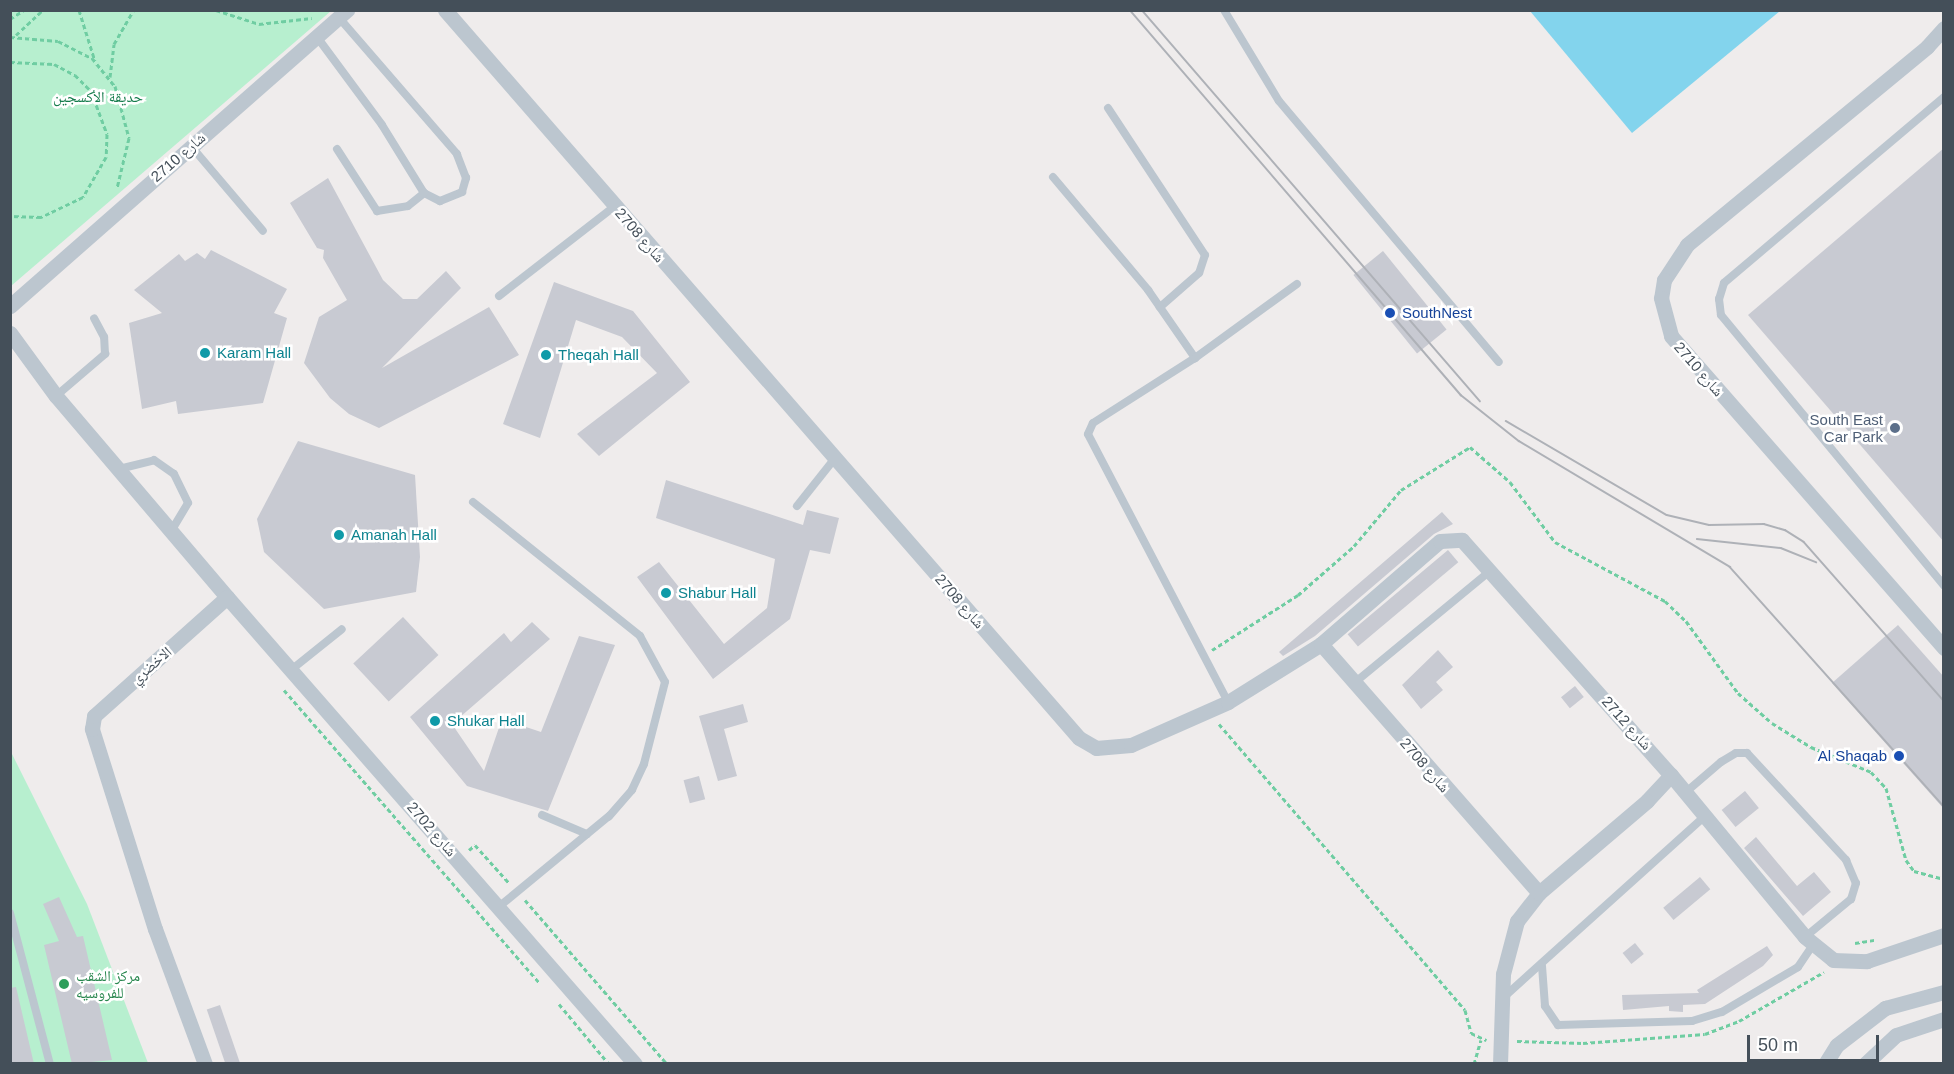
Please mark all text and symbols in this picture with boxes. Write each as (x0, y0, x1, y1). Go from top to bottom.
park label: حديقة الأكسجين (53, 88, 143, 106)
street label: شارع 2710 (147, 129, 209, 185)
street label: شارع 2708 (612, 204, 668, 266)
place label: SouthNest (1402, 304, 1472, 322)
marker: SouthNest (1383, 306, 1397, 320)
street label: شارع 2710 (1671, 338, 1727, 400)
place label: Karam Hall (217, 344, 291, 362)
marker: Karam Hall (198, 346, 212, 360)
place label: Theqah Hall (558, 346, 639, 364)
marker: Theqah Hall (539, 348, 553, 362)
place label: South East Car Park (1810, 410, 1883, 445)
marker: South East Car Park (1888, 421, 1902, 435)
place label: Amanah Hall (351, 526, 437, 544)
marker: Amanah Hall (332, 528, 346, 542)
street label: شارع 2708 (932, 570, 988, 632)
place label: Shabur Hall (678, 584, 756, 602)
marker: Shabur Hall (659, 586, 673, 600)
street label: الاخضري (127, 643, 175, 687)
street label: شارع 2712 (1598, 692, 1656, 754)
place label: Shukar Hall (447, 712, 525, 730)
marker: Shukar Hall (428, 714, 442, 728)
street label: شارع 2708 (1397, 734, 1453, 796)
place label: Al Shaqab (1818, 747, 1887, 765)
marker: Al Shaqab (1892, 749, 1906, 763)
street label: شارع 2702 (404, 798, 460, 860)
place label: مركز الشقب للفروسيه (76, 966, 140, 1001)
marker: مركز الشقب للفروسيه (57, 977, 71, 991)
scale bar (1750, 1023, 1882, 1061)
text: 50 m (1758, 1035, 1798, 1055)

